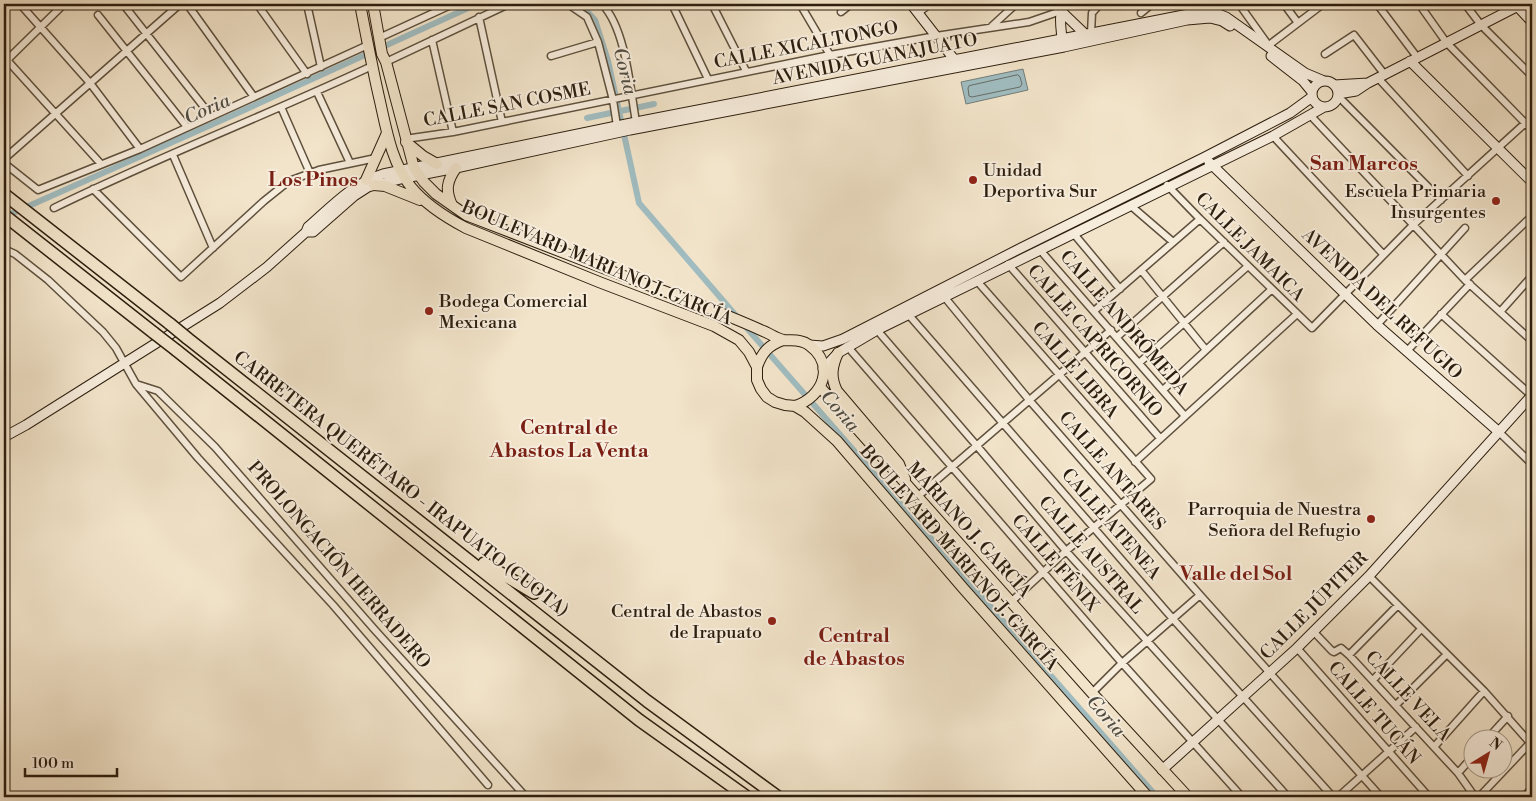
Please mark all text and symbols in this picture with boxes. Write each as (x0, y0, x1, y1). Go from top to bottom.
street label: CALLE XICALTONGO (712, 16, 900, 74)
street label: AVENIDA GUANAJUATO (770, 28, 979, 90)
water label: Coria (608, 45, 643, 98)
street label: CALLE SAN COSME (421, 78, 593, 132)
water label: Coria (180, 88, 234, 130)
district label: San Marcos (1310, 152, 1418, 177)
place label: Unidad Deportiva Sur (983, 159, 1097, 203)
district label: Los Pinos (268, 168, 358, 193)
marker: Unidad Deportiva Sur (967, 174, 979, 186)
place label: Escuela Primaria Insurgentes (1345, 180, 1487, 224)
street label: CALLE JAMAICA (1190, 187, 1310, 307)
street label: BOULEVARD MARIANO J. GARCÍA (457, 195, 736, 331)
marker: Escuela Primaria Insurgentes (1490, 195, 1502, 207)
street label: AVENIDA DEL REFUGIO (1296, 223, 1467, 384)
street label: CALLE ANDRÓMEDA (1055, 246, 1194, 401)
street label: CALLE CAPRICORNIO (1022, 260, 1168, 422)
place label: Bodega Comercial Mexicana (438, 290, 588, 334)
marker: Bodega Comercial Mexicana (423, 305, 435, 317)
street label: CALLE LIBRA (1027, 317, 1124, 424)
street label: CARRETERA QUERÉTARO - IRAPUATO (CUOTA) (229, 346, 573, 622)
water label: Coria (815, 385, 865, 437)
street label: CALLE ANTARES (1054, 407, 1170, 535)
district label: Central de Abastos La Venta (488, 416, 649, 464)
street label: BOULEVARD MARIANO J. GARCÍA (854, 440, 1064, 676)
street label: PROLONGACIÓN HERRADERO (242, 456, 436, 674)
street label: MARIANO J. GARCÍA (902, 457, 1037, 603)
street label: CALLE ATENEA (1056, 463, 1166, 585)
street label: CALLE AUSTRAL (1033, 491, 1149, 619)
place label: Parroquia de Nuestra Señora del Refugio (1188, 498, 1362, 542)
street label: CALLE FÉNIX (1006, 509, 1104, 617)
marker: Parroquia de Nuestra Señora del Refugio (1365, 513, 1377, 525)
street label: CALLE JÚPITER (1255, 547, 1373, 665)
district label: Valle del Sol (1179, 562, 1293, 587)
place label: Central de Abastos de Irapuato (611, 600, 762, 644)
marker: Central de Abastos de Irapuato (766, 615, 778, 627)
district label: Central de Abastos (803, 624, 905, 672)
street label: CALLE VELA (1360, 646, 1456, 747)
street label: CALLE TUCÁN (1323, 657, 1426, 770)
water label: Coria (1081, 690, 1131, 742)
north arrow (1464, 728, 1514, 778)
text: N (1485, 734, 1505, 755)
scale bar (25, 746, 118, 778)
text: 100 m (32, 754, 74, 773)

